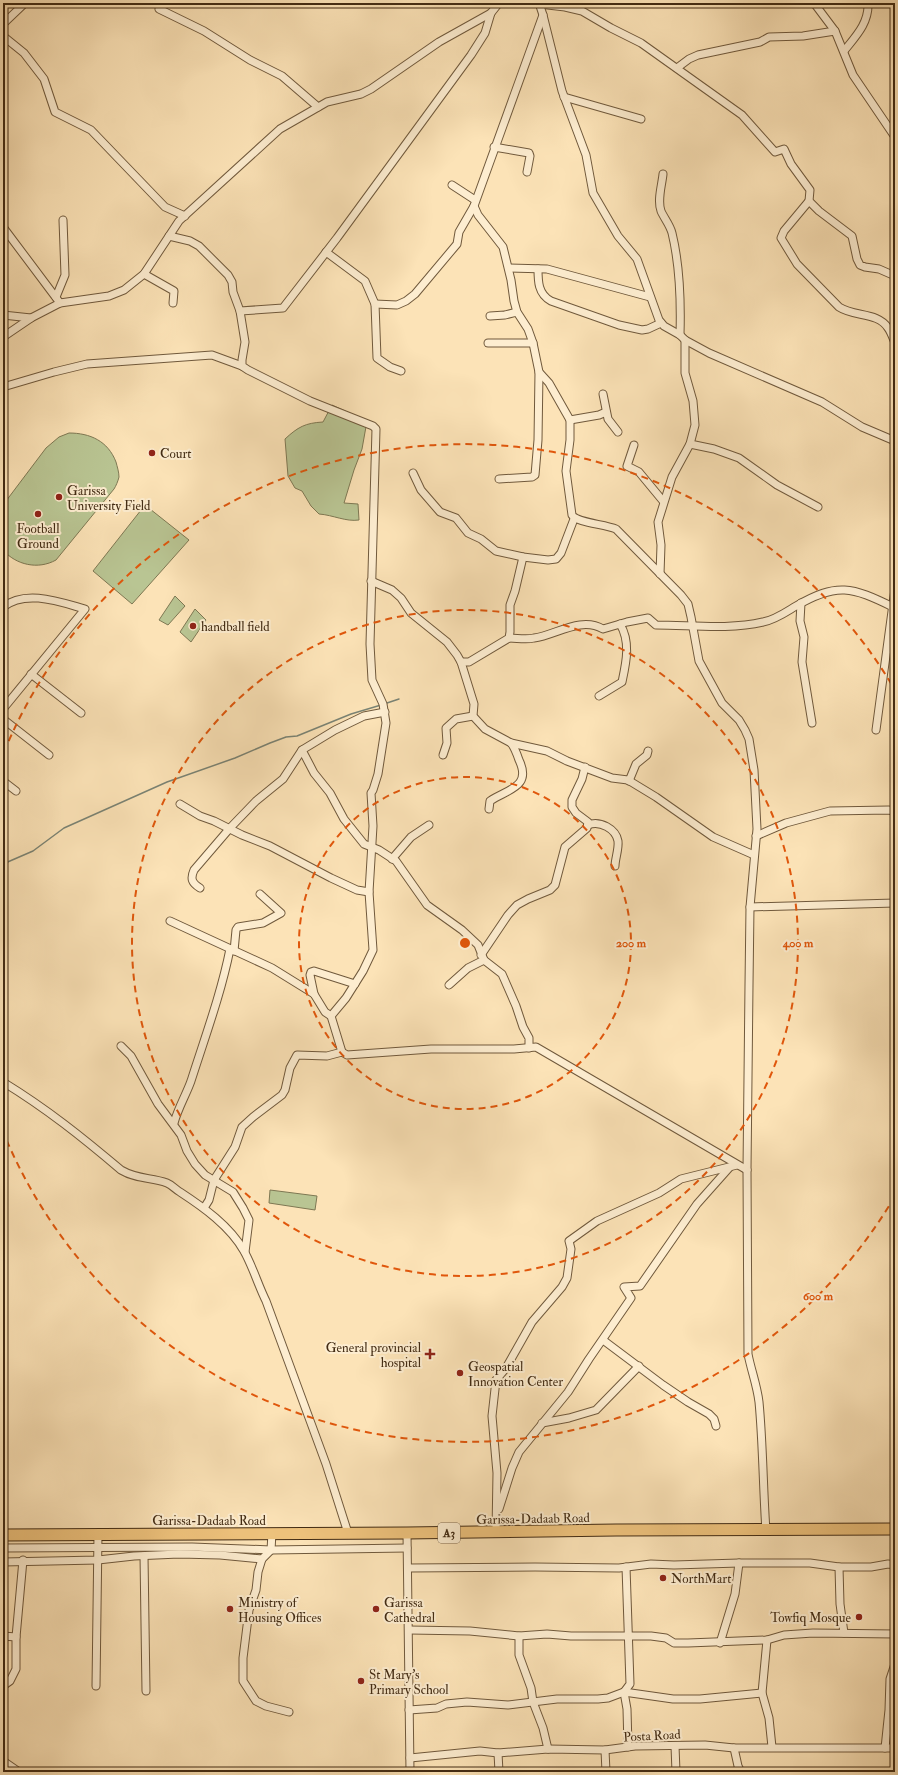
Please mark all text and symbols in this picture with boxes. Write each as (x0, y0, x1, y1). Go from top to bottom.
place label: Court (160, 446, 192, 462)
marker: Court (147, 448, 157, 458)
place label: Garissa University Field (67, 483, 151, 515)
marker: Garissa University Field (54, 492, 64, 502)
marker: Football Ground (33, 509, 43, 519)
place label: Football Ground (17, 521, 60, 552)
place label: handball field (201, 619, 270, 635)
marker: handball field (188, 621, 198, 631)
centre of rings (458, 936, 472, 950)
text: 200 m (616, 936, 647, 951)
text: 400 m (782, 936, 814, 951)
text: 600 m (803, 1289, 834, 1304)
place label: General provincial hospital (326, 1340, 422, 1372)
marker: General provincial hospital (424, 1348, 436, 1360)
place label: Geospatial Innovation Center (468, 1359, 563, 1390)
marker: Geospatial Innovation Center (455, 1368, 465, 1378)
street label: Garissa-Dadaab Road (476, 1510, 591, 1528)
street label: Garissa-Dadaab Road (152, 1513, 266, 1529)
road number: A3 (438, 1523, 460, 1543)
place label: NorthMart (671, 1571, 731, 1587)
marker: NorthMart (658, 1573, 668, 1583)
place label: Ministry of Housing Offices (238, 1595, 322, 1626)
place label: Garissa Cathedral (384, 1595, 436, 1626)
marker: Ministry of Housing Offices (225, 1604, 235, 1614)
marker: Garissa Cathedral (371, 1604, 381, 1614)
place label: Towfiq Mosque (770, 1610, 852, 1626)
marker: Towfiq Mosque (854, 1612, 864, 1622)
place label: St Mary's Primary School (369, 1667, 449, 1699)
marker: St Mary's Primary School (356, 1676, 366, 1686)
street label: Posta Road (623, 1726, 682, 1745)

